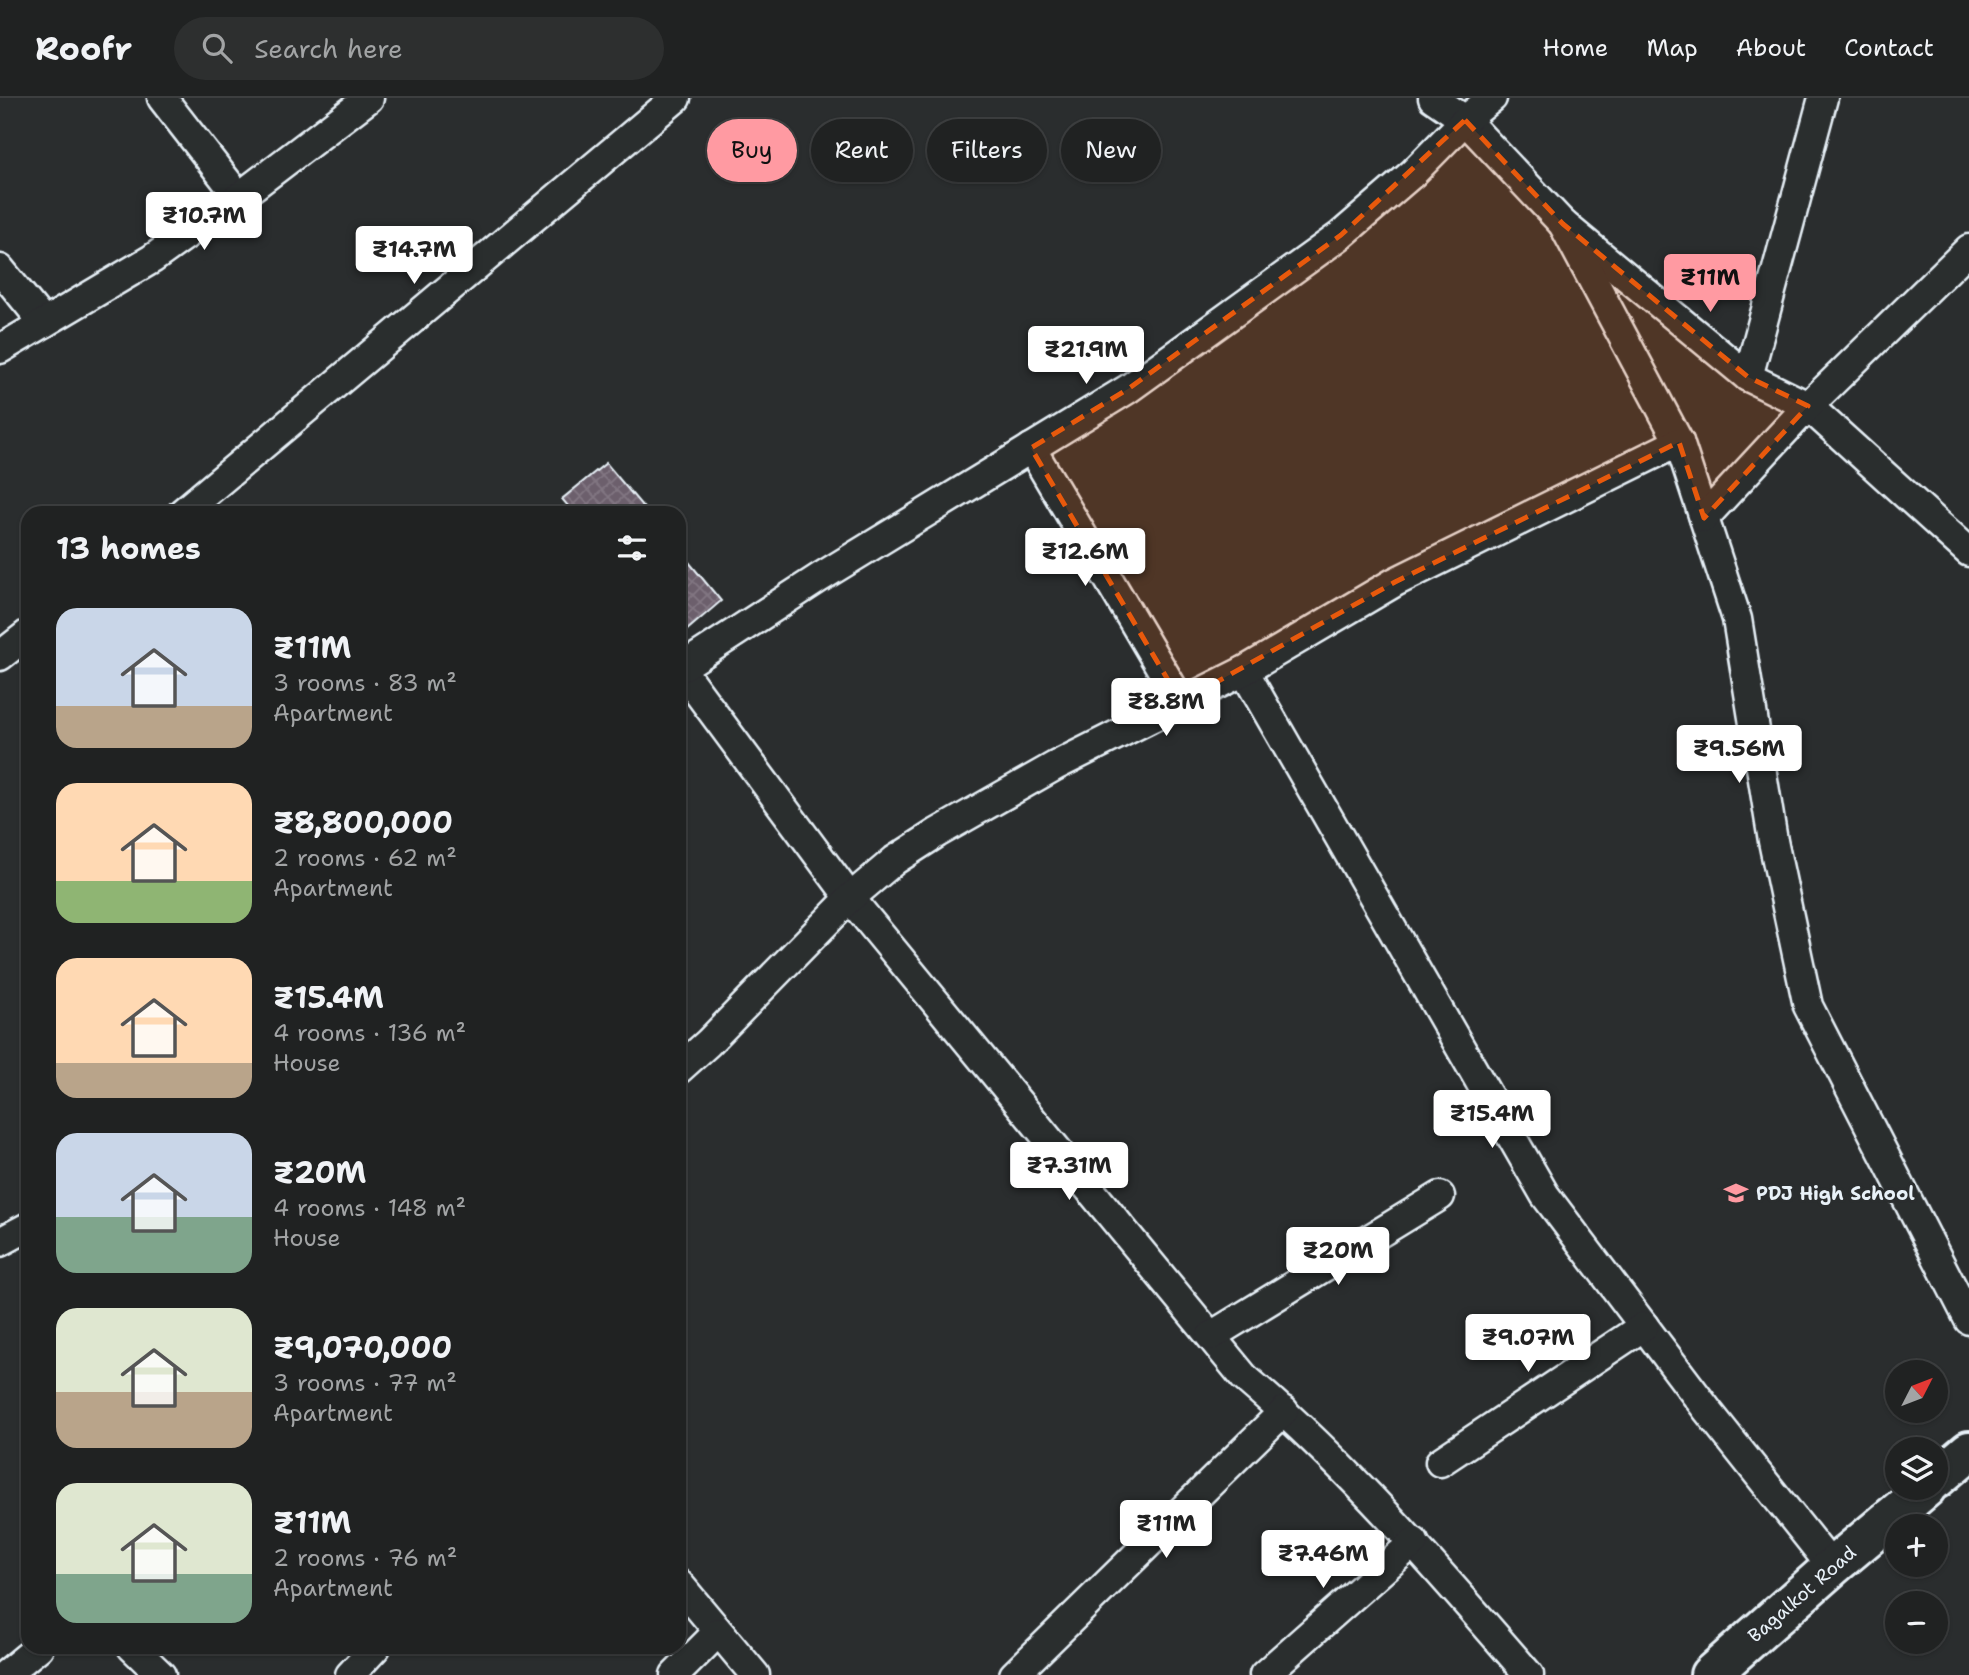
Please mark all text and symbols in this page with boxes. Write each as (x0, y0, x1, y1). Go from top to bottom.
search box (174, 17, 664, 80)
text: Roofr (35, 26, 132, 71)
icon: search (198, 29, 236, 67)
text: Search here (254, 31, 403, 66)
text: Home (1542, 32, 1608, 64)
text: Map (1646, 32, 1698, 64)
text: About (1736, 32, 1806, 64)
text: Contact (1844, 32, 1934, 64)
chip: Buy (707, 119, 797, 182)
chip: Rent (811, 119, 913, 182)
chip: Filters (927, 119, 1047, 182)
chip: New (1061, 119, 1161, 182)
pin: ₹10.7M (147, 192, 261, 252)
text: ₹10.7M (162, 200, 246, 230)
pin: ₹14.7M (357, 226, 471, 286)
text: ₹14.7M (372, 234, 456, 264)
pin: ₹11M (1669, 254, 1751, 314)
text: ₹11M (1680, 262, 1740, 292)
pin: ₹21.9M (1029, 327, 1143, 386)
text: ₹21.9M (1044, 334, 1128, 364)
text: 13 homes (56, 528, 201, 569)
pin: ₹12.6M (1028, 528, 1142, 588)
icon: filters (613, 529, 651, 567)
text: ₹12.6M (1041, 536, 1129, 566)
text: ₹11M (273, 627, 351, 668)
icon: home (112, 636, 196, 720)
text: 3 rooms · 83 m² (273, 668, 457, 698)
pin: ₹8.8M (1117, 678, 1215, 738)
text: ₹8.8M (1127, 686, 1205, 716)
text: Apartment (273, 698, 393, 728)
pin: ₹9.56M (1682, 726, 1796, 785)
text: ₹9.56M (1693, 733, 1785, 763)
text: ₹8,800,000 (273, 802, 453, 843)
icon: home (112, 811, 196, 895)
text: 2 rooms · 62 m² (273, 843, 457, 873)
text: Apartment (273, 873, 393, 903)
text: ₹15.4M (273, 977, 384, 1018)
icon: home (112, 986, 196, 1070)
text: 4 rooms · 136 m² (273, 1018, 466, 1048)
text: House (273, 1048, 341, 1078)
pin: ₹15.4M (1435, 1090, 1549, 1150)
text: ₹15.4M (1450, 1098, 1534, 1128)
pin: ₹7.31M (1012, 1142, 1126, 1202)
text: ₹7.31M (1026, 1150, 1112, 1180)
text: ₹20M (273, 1152, 366, 1193)
icon: home (112, 1161, 196, 1245)
school or university icon: PDJ High School (1722, 1179, 1750, 1207)
place label: PDJ High School (1756, 1181, 1915, 1206)
text: 4 rooms · 148 m² (273, 1193, 466, 1223)
text: House (273, 1223, 341, 1253)
pin: ₹20M (1297, 1228, 1379, 1287)
text: ₹20M (1302, 1235, 1374, 1265)
pin: ₹9.07M (1471, 1314, 1585, 1374)
text: ₹9.07M (1481, 1322, 1575, 1352)
text: ₹9,070,000 (273, 1327, 452, 1368)
icon: home (112, 1336, 196, 1420)
north arrow (1885, 1360, 1948, 1423)
map controls (1885, 1360, 1948, 1654)
text: 3 rooms · 77 m² (273, 1368, 457, 1398)
text: Apartment (273, 1398, 393, 1428)
button: layers (1885, 1437, 1948, 1500)
pin: ₹11M (1125, 1500, 1207, 1560)
text: ₹11M (273, 1502, 351, 1543)
text: ₹11M (1136, 1508, 1196, 1538)
icon: home (112, 1511, 196, 1595)
button: + (1885, 1514, 1948, 1577)
pin: ₹7.46M (1266, 1530, 1380, 1590)
text: ₹7.46M (1277, 1538, 1369, 1568)
street label: Bagalkot Road (1743, 1540, 1861, 1648)
text: 2 rooms · 76 m² (273, 1543, 457, 1573)
text: Apartment (273, 1573, 393, 1603)
button: − (1885, 1591, 1948, 1654)

